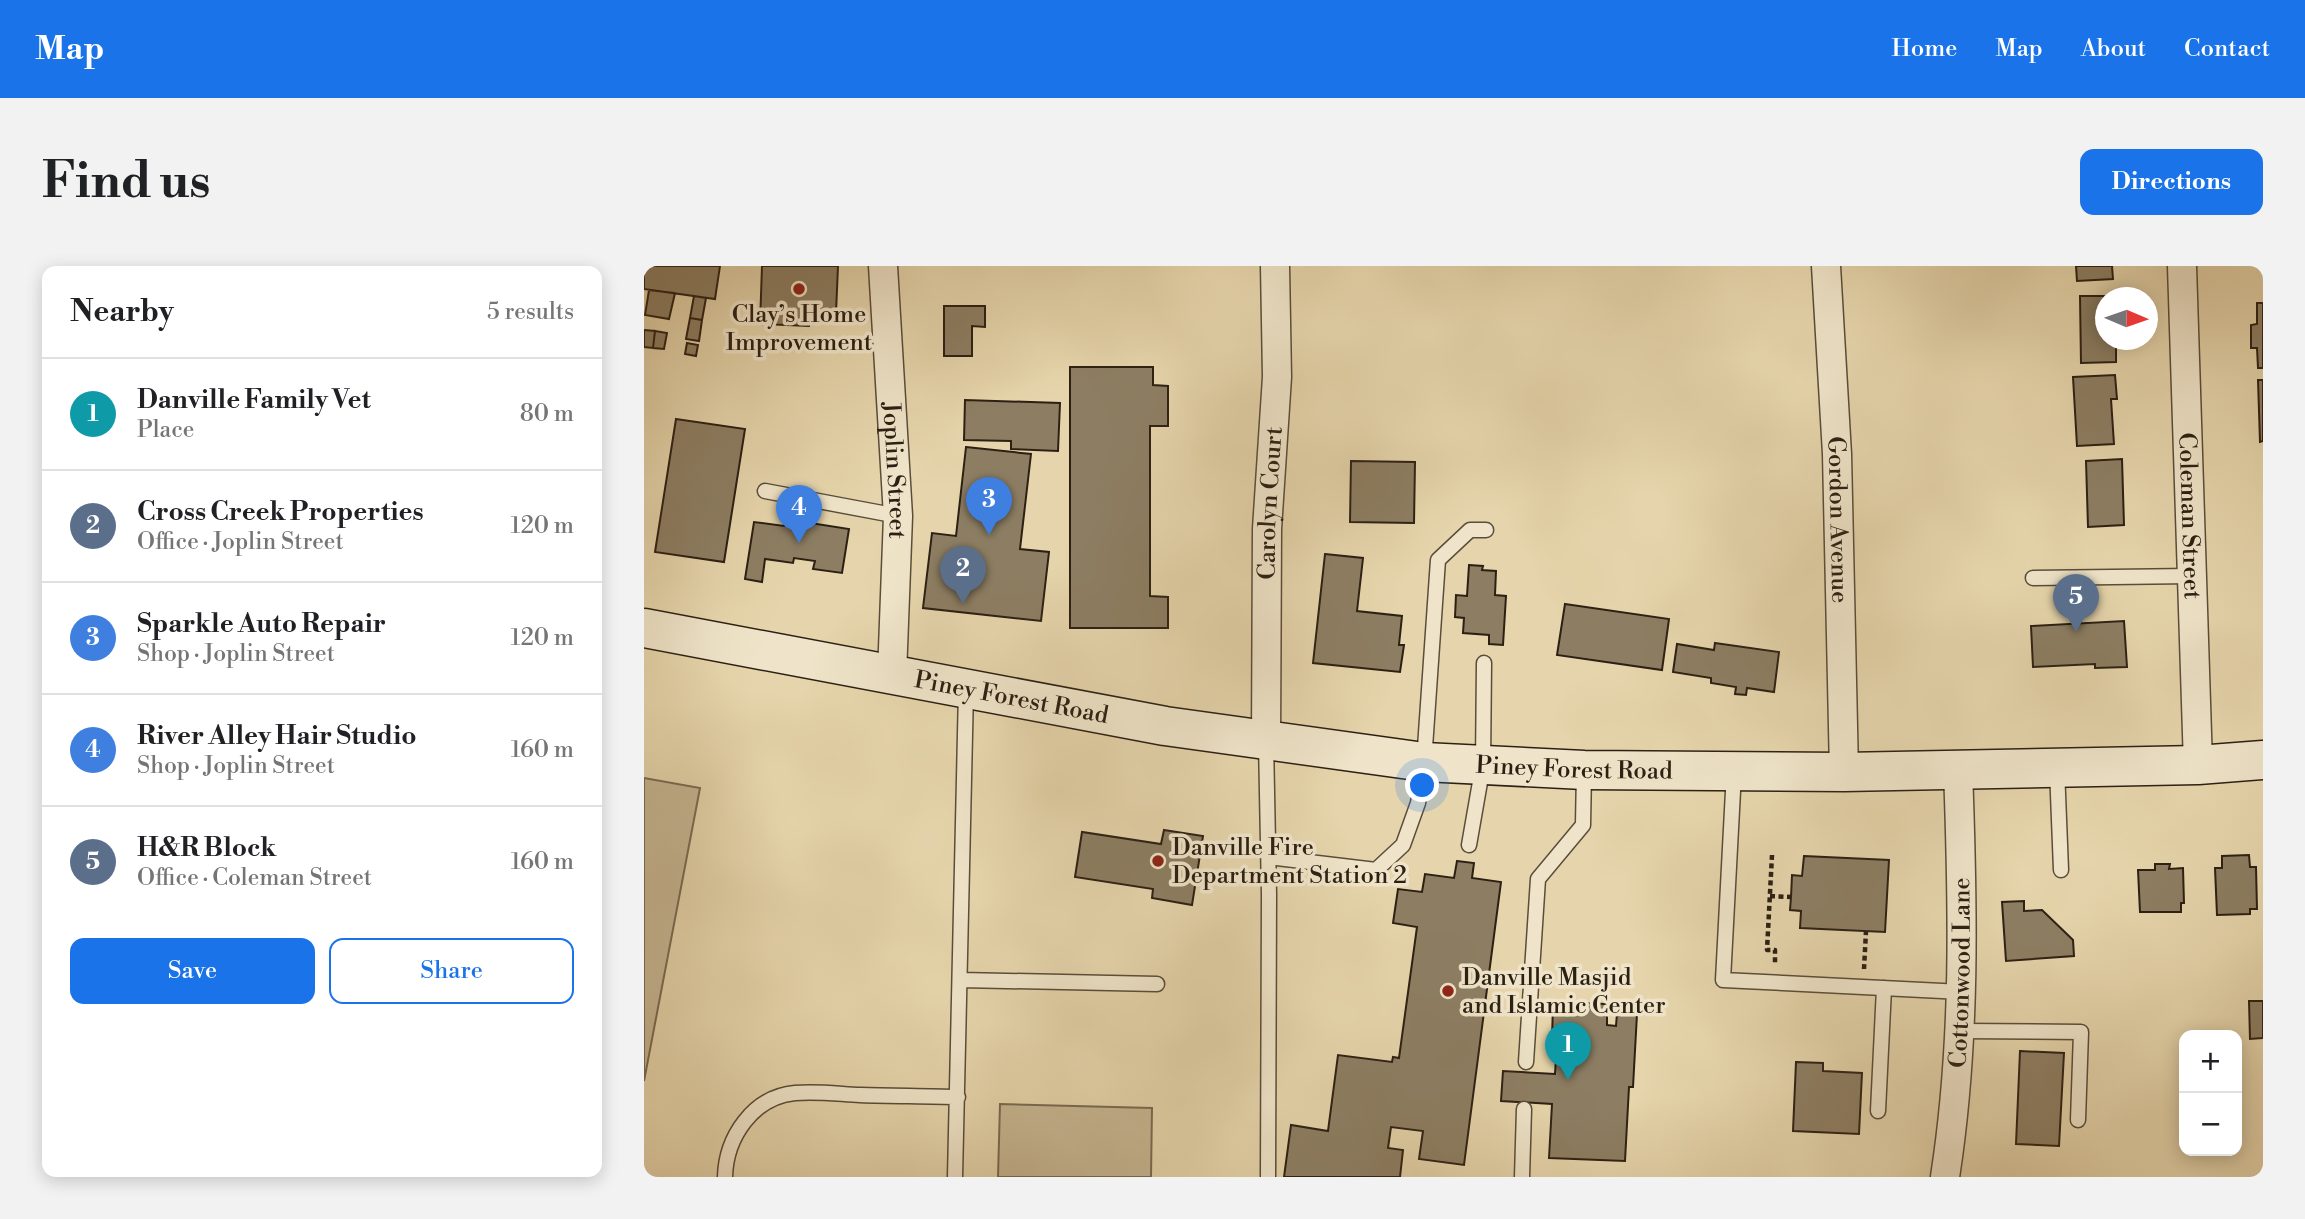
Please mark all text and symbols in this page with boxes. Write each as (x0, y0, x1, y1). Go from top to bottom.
text: Map (35, 29, 104, 70)
text: Home (1892, 34, 1957, 64)
text: Map (1995, 34, 2043, 64)
text: About (2081, 34, 2146, 64)
text: Contact (2184, 34, 2270, 64)
button: Directions (2080, 149, 2263, 215)
text: Find us (42, 152, 211, 213)
marker: Clay’s Home Improvement (791, 281, 807, 297)
north arrow (2095, 287, 2158, 350)
text: Nearby (70, 293, 174, 331)
text: 5 results (487, 298, 574, 326)
place label: Clay’s Home Improvement (726, 300, 873, 358)
text: Danville Family Vet (137, 384, 371, 416)
text: 1 (87, 400, 99, 428)
text: 80 m (520, 400, 574, 428)
street label: Joplin Street (875, 400, 912, 540)
text: Place (137, 416, 194, 444)
street label: Carolyn Court (1253, 425, 1290, 580)
street label: Coleman Street (2171, 432, 2207, 600)
street label: Gordon Avenue (1820, 435, 1854, 603)
pin: 3 (966, 477, 1012, 535)
pin: 4 (776, 485, 822, 543)
text: Cross Creek Properties (137, 496, 424, 528)
text: 2 (86, 512, 100, 540)
text: 120 m (510, 512, 574, 540)
text: Office · Joplin Street (137, 528, 344, 556)
pin: 2 (940, 546, 986, 604)
pin: 5 (2053, 574, 2099, 632)
text: Sparkle Auto Repair (137, 608, 386, 640)
text: 3 (86, 624, 100, 652)
text: 120 m (510, 624, 574, 652)
text: Shop · Joplin Street (137, 640, 335, 668)
street label: Piney Forest Road (912, 665, 1111, 731)
text: River Alley Hair Studio (137, 720, 417, 752)
text: 4 (85, 736, 101, 764)
text: 160 m (511, 736, 574, 764)
street label: Piney Forest Road (1475, 751, 1673, 787)
text: Shop · Joplin Street (137, 752, 335, 780)
your location (1405, 768, 1439, 802)
text: H&R Block (137, 832, 276, 864)
place label: Danville Fire Department Station 2 (1172, 833, 1407, 891)
text: 5 (86, 848, 100, 876)
text: 160 m (511, 848, 574, 876)
marker: Danville Fire Department Station 2 (1150, 853, 1166, 869)
text: Office · Coleman Street (137, 864, 372, 892)
street label: Cottonwood Lane (1943, 877, 1978, 1069)
button: Save (70, 938, 315, 1004)
button: Share (329, 938, 574, 1004)
place label: Danville Masjid and Islamic Center (1462, 963, 1666, 1021)
marker: Danville Masjid and Islamic Center (1440, 983, 1456, 999)
pin: 1 (1545, 1022, 1591, 1080)
map controls (2179, 1030, 2242, 1156)
button: + (2179, 1030, 2242, 1093)
button: − (2179, 1093, 2242, 1156)

